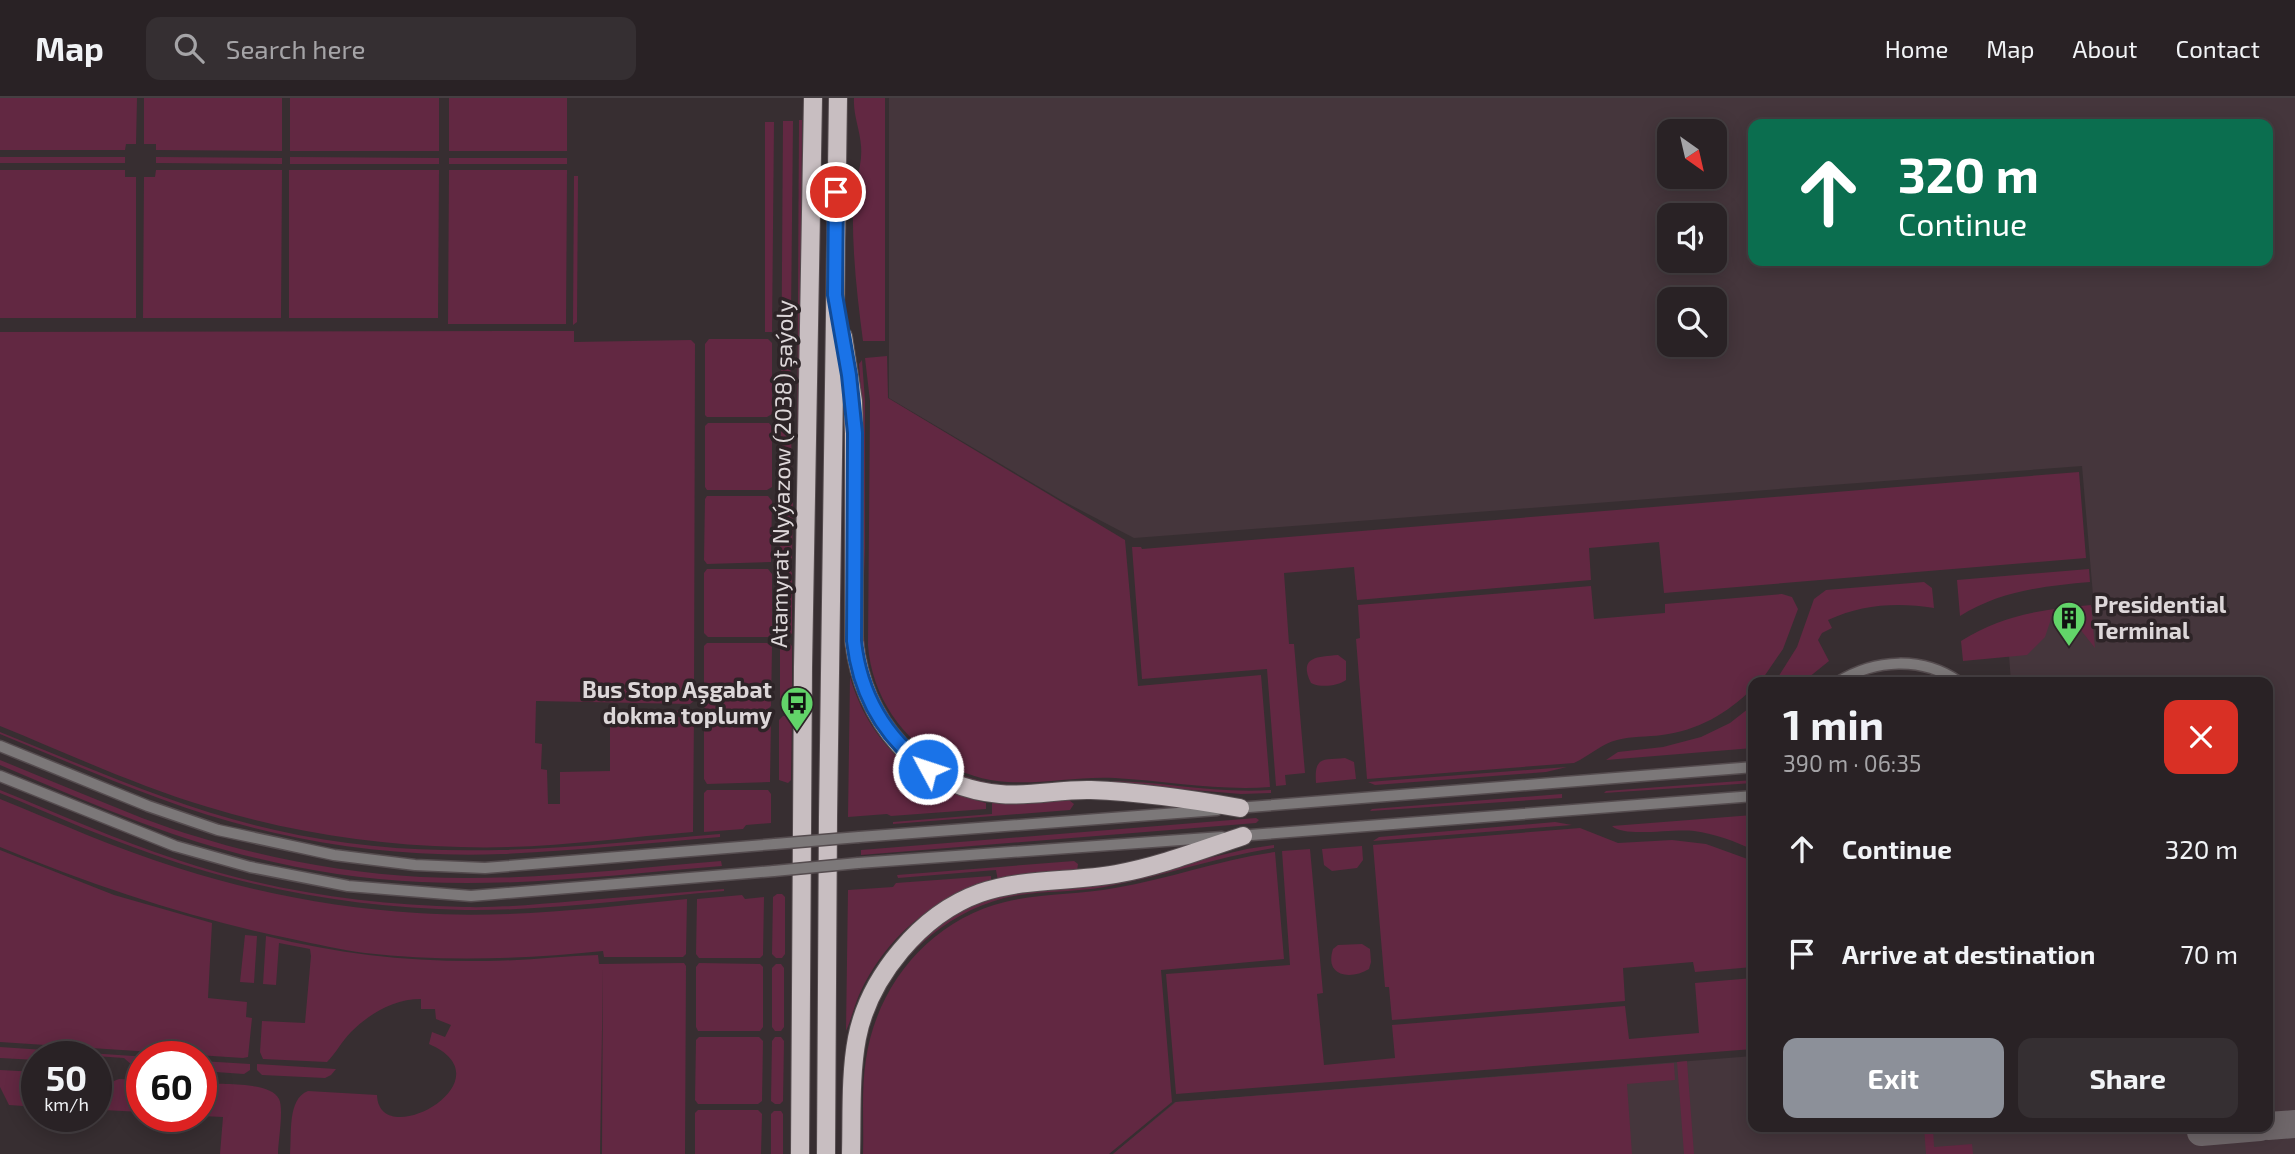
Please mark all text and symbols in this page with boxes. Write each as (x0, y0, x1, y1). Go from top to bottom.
search box (146, 17, 636, 80)
text: Map (35, 28, 104, 68)
icon: search (170, 29, 208, 67)
text: Search here (226, 33, 365, 64)
text: Home (1885, 34, 1948, 63)
text: Map (1986, 34, 2034, 63)
text: About (2072, 34, 2138, 63)
text: Contact (2176, 34, 2260, 63)
north arrow (1657, 119, 1727, 189)
map controls (1657, 119, 1727, 357)
text: 320 m (1898, 144, 2039, 203)
icon: ahead (1783, 147, 1874, 238)
pin (806, 162, 866, 222)
icon: arrive (817, 173, 855, 211)
button: sound (1657, 203, 1727, 273)
text: Continue (1898, 204, 2027, 242)
button: search (1657, 287, 1727, 357)
street label: Atamyrat Nyýazow (2038) şaýoly (764, 300, 799, 648)
place label: Presidential Terminal (2094, 590, 2227, 644)
building icon: Presidential Terminal (2050, 599, 2088, 648)
place label: Bus Stop Aşgabat dokma toplumy (582, 675, 772, 729)
bus stop icon: Bus Stop Aşgabat dokma toplumy (778, 684, 816, 733)
text: 1 min (1783, 698, 1884, 748)
button: close (2164, 700, 2238, 774)
position arrow (891, 732, 965, 806)
text: 390 m · 06:35 (1783, 749, 1921, 777)
icon: ahead (1783, 830, 1821, 868)
text: Continue (1842, 833, 1952, 864)
text: 320 m (2165, 833, 2238, 864)
icon: arrive (1783, 935, 1821, 973)
text: Arrive at destination (1842, 938, 2095, 969)
text: 70 m (2180, 938, 2238, 969)
button: Exit (1783, 1038, 2004, 1118)
button: Share (2018, 1038, 2238, 1118)
speed limit sign: 60 (126, 1041, 217, 1132)
text: 50 (46, 1056, 87, 1098)
text: km/h (44, 1093, 89, 1115)

